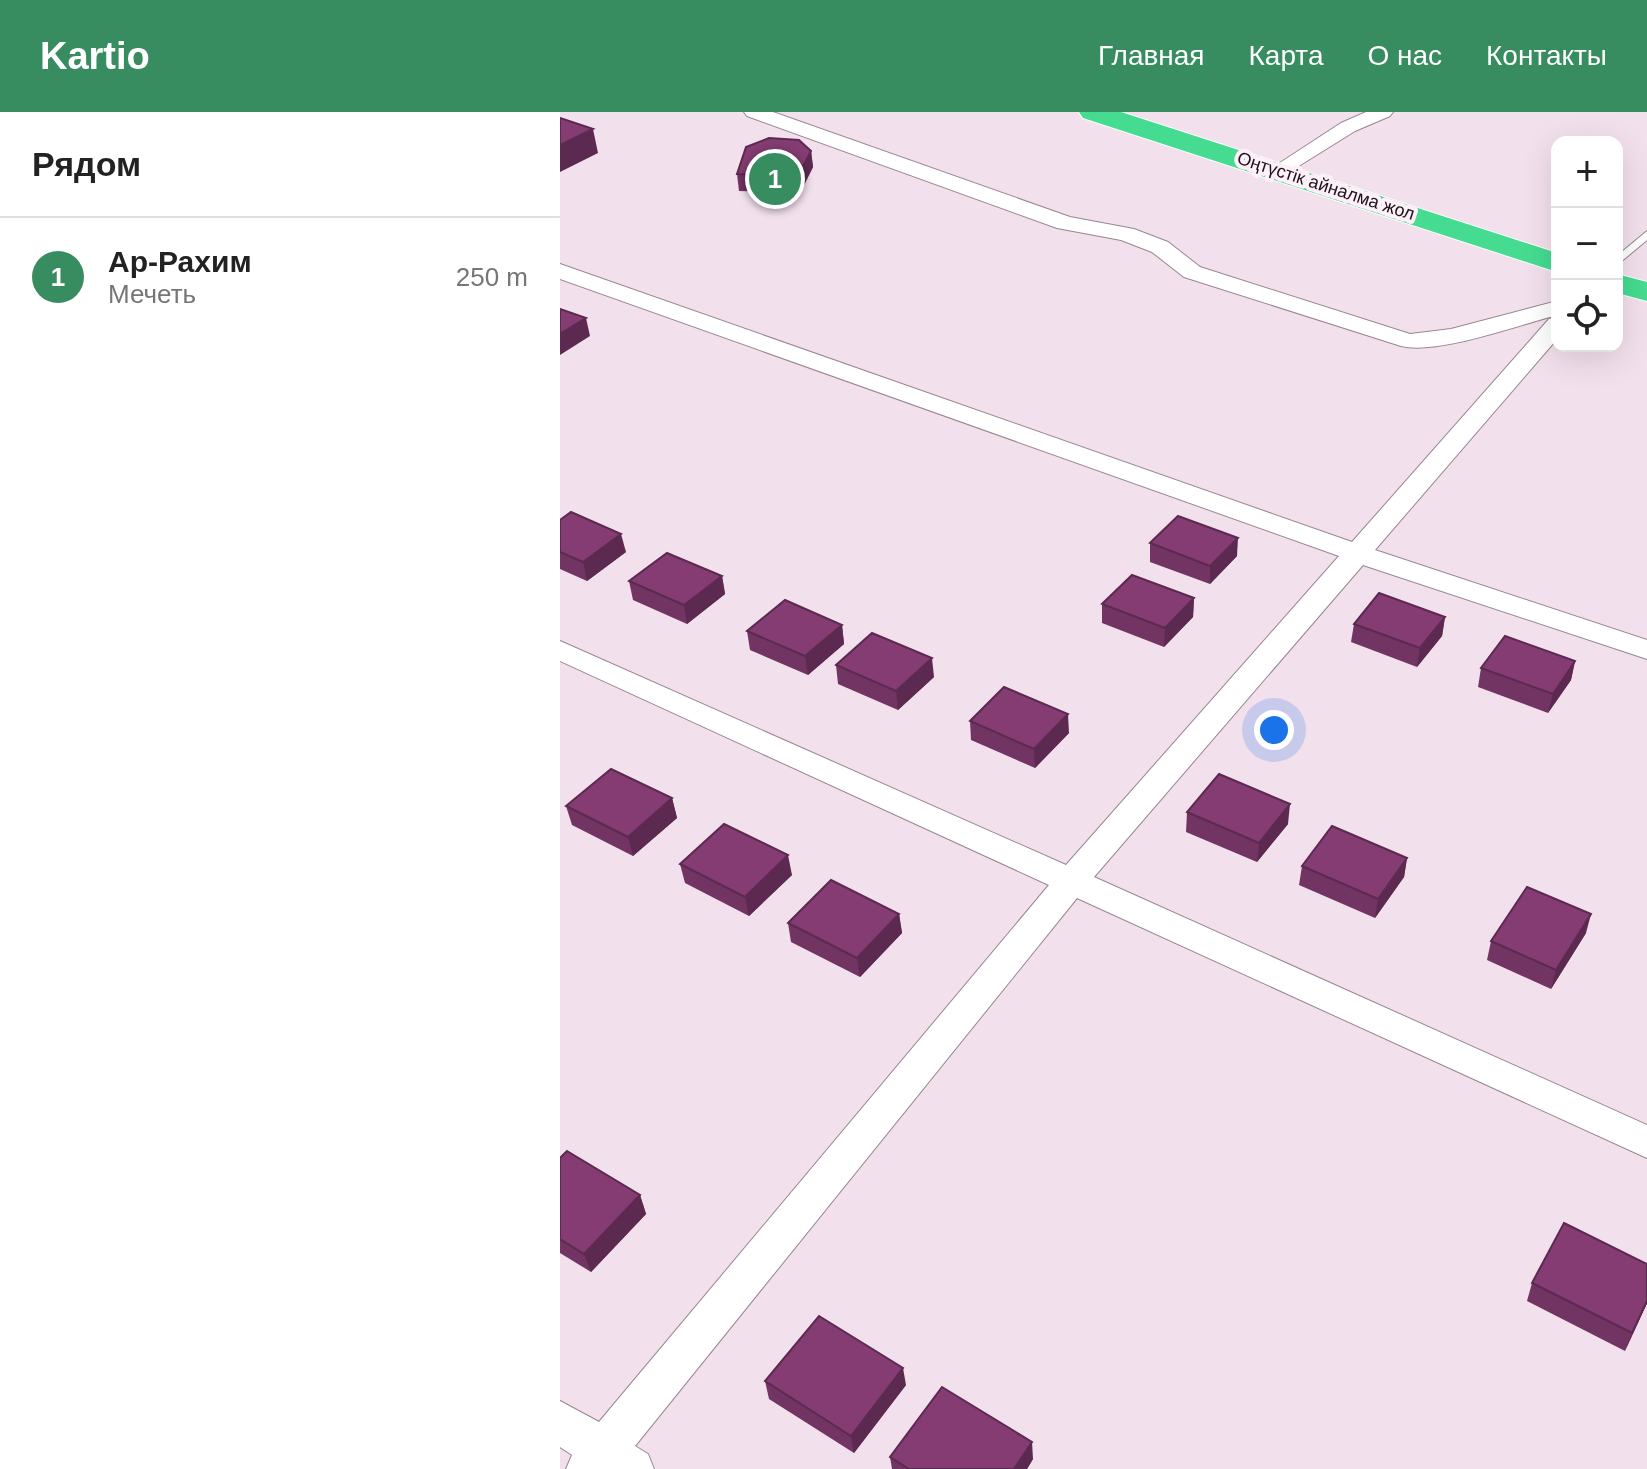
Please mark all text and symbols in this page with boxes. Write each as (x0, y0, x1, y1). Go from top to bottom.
text: Kartio (40, 35, 150, 77)
text: Главная (1098, 40, 1205, 71)
text: Карта (1249, 40, 1323, 71)
text: О нас (1367, 40, 1442, 71)
text: Контакты (1486, 40, 1607, 71)
map controls (1551, 136, 1623, 352)
button: + (1551, 136, 1623, 208)
text: Рядом (32, 145, 141, 183)
street label: Оңтүстік айналма жол (1235, 148, 1417, 224)
pin: 1 (749, 149, 801, 209)
button: − (1551, 208, 1623, 280)
text: Ар-Рахим (108, 245, 252, 278)
text: 1 (51, 262, 65, 292)
text: 250 m (456, 262, 528, 292)
text: Мечеть (108, 279, 196, 309)
button: locate (1551, 280, 1623, 352)
your location (1254, 710, 1294, 750)

